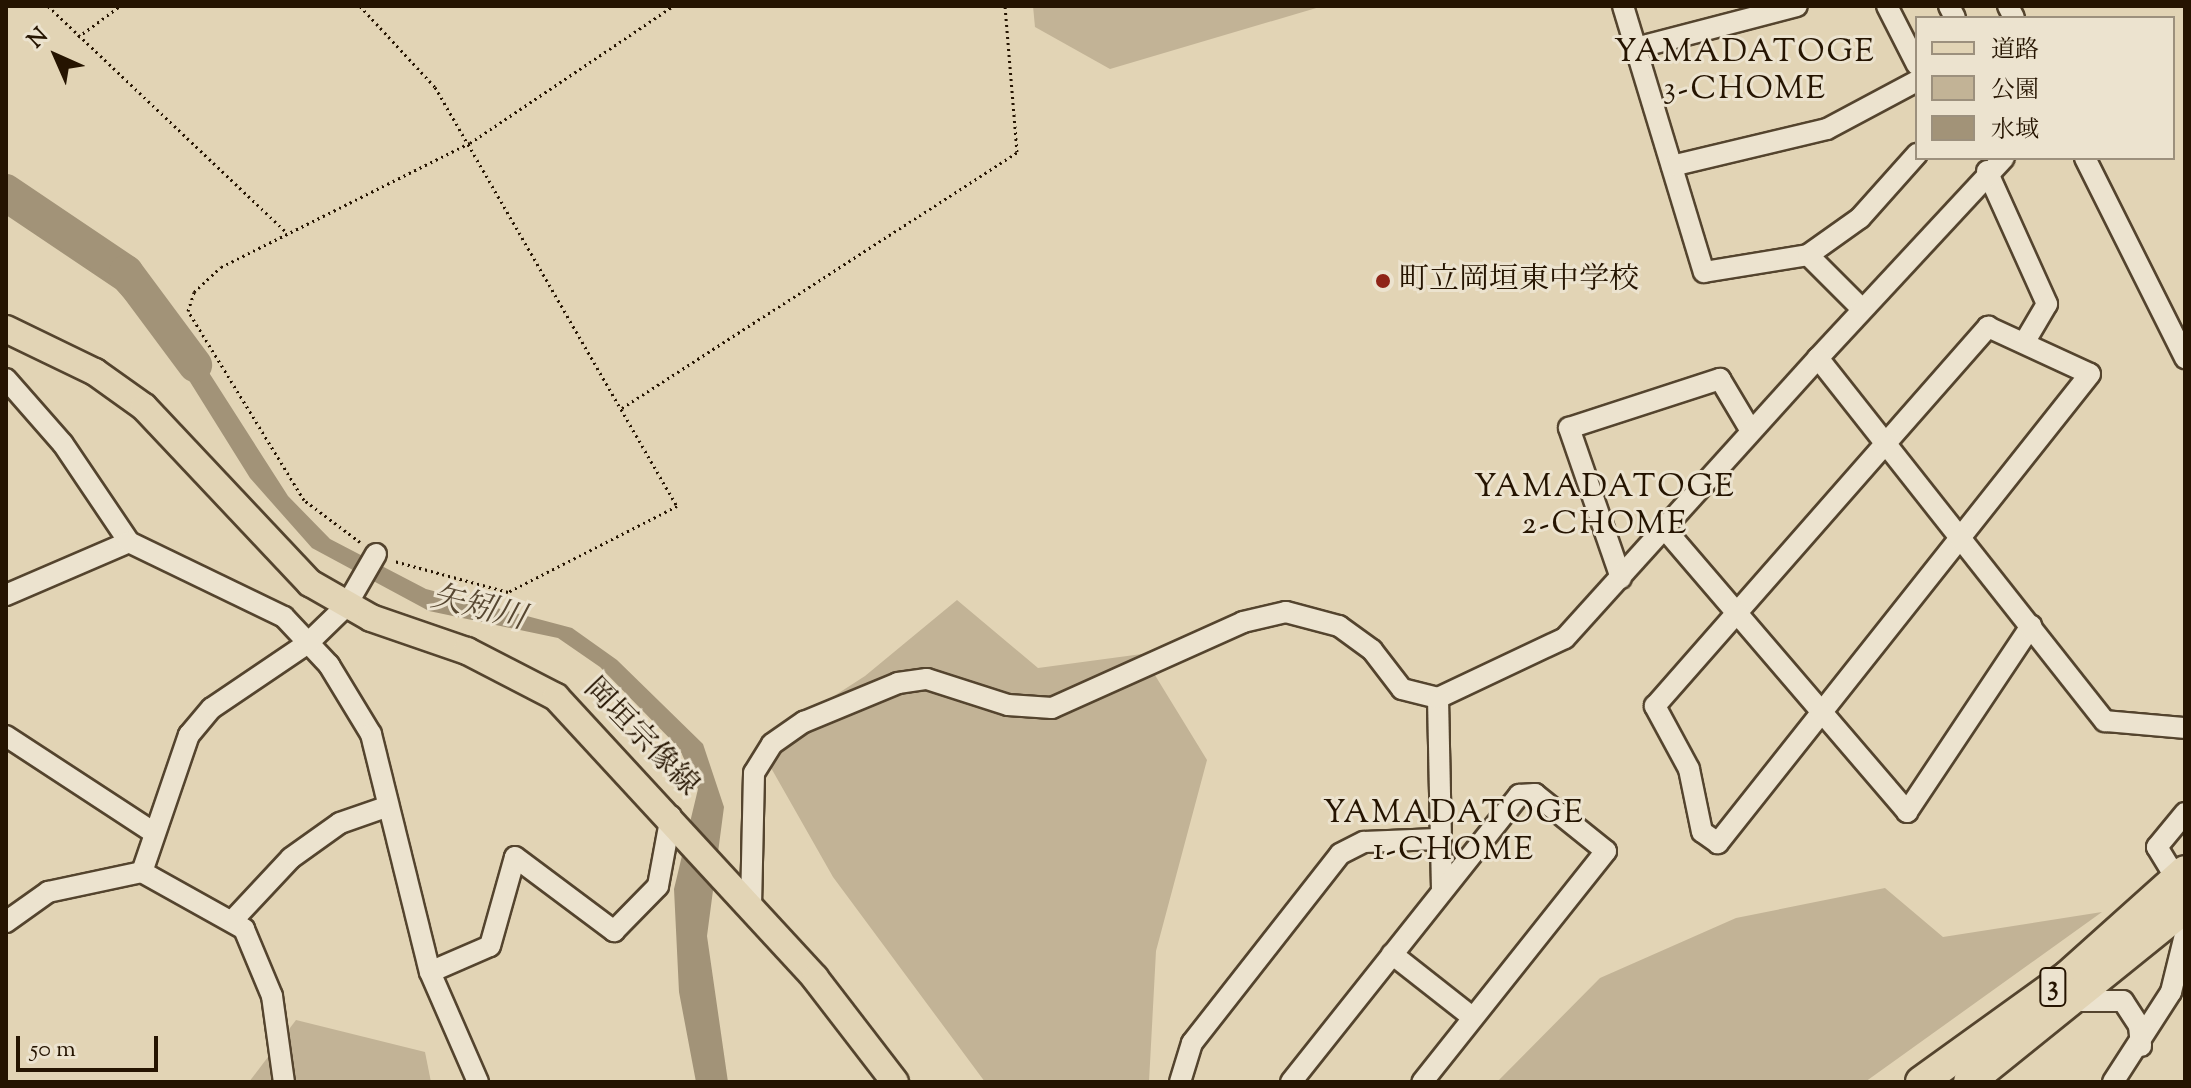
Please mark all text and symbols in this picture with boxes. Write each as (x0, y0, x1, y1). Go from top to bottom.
north arrow (16, 16, 96, 96)
legend (1915, 16, 2175, 160)
text: N (22, 22, 57, 57)
text: 道路 (1991, 34, 2039, 68)
district label: YAMADATOGE 3-CHOME (1614, 35, 1876, 110)
text: 公園 (1991, 74, 2039, 108)
text: 水域 (1991, 114, 2039, 148)
place label: 町立岡垣東中学校 (1399, 263, 1639, 299)
marker: 町立岡垣東中学校 (1374, 272, 1392, 290)
district label: YAMADATOGE 2-CHOME (1474, 470, 1736, 545)
water label: 矢矧川 (427, 579, 529, 639)
street label: 岡垣宗像線 (575, 672, 705, 804)
district label: YAMADATOGE 1-CHOME (1323, 796, 1585, 871)
road number: 3 (2039, 963, 2067, 1011)
scale bar (20, 1020, 162, 1070)
text: 50 m (30, 1033, 76, 1067)

